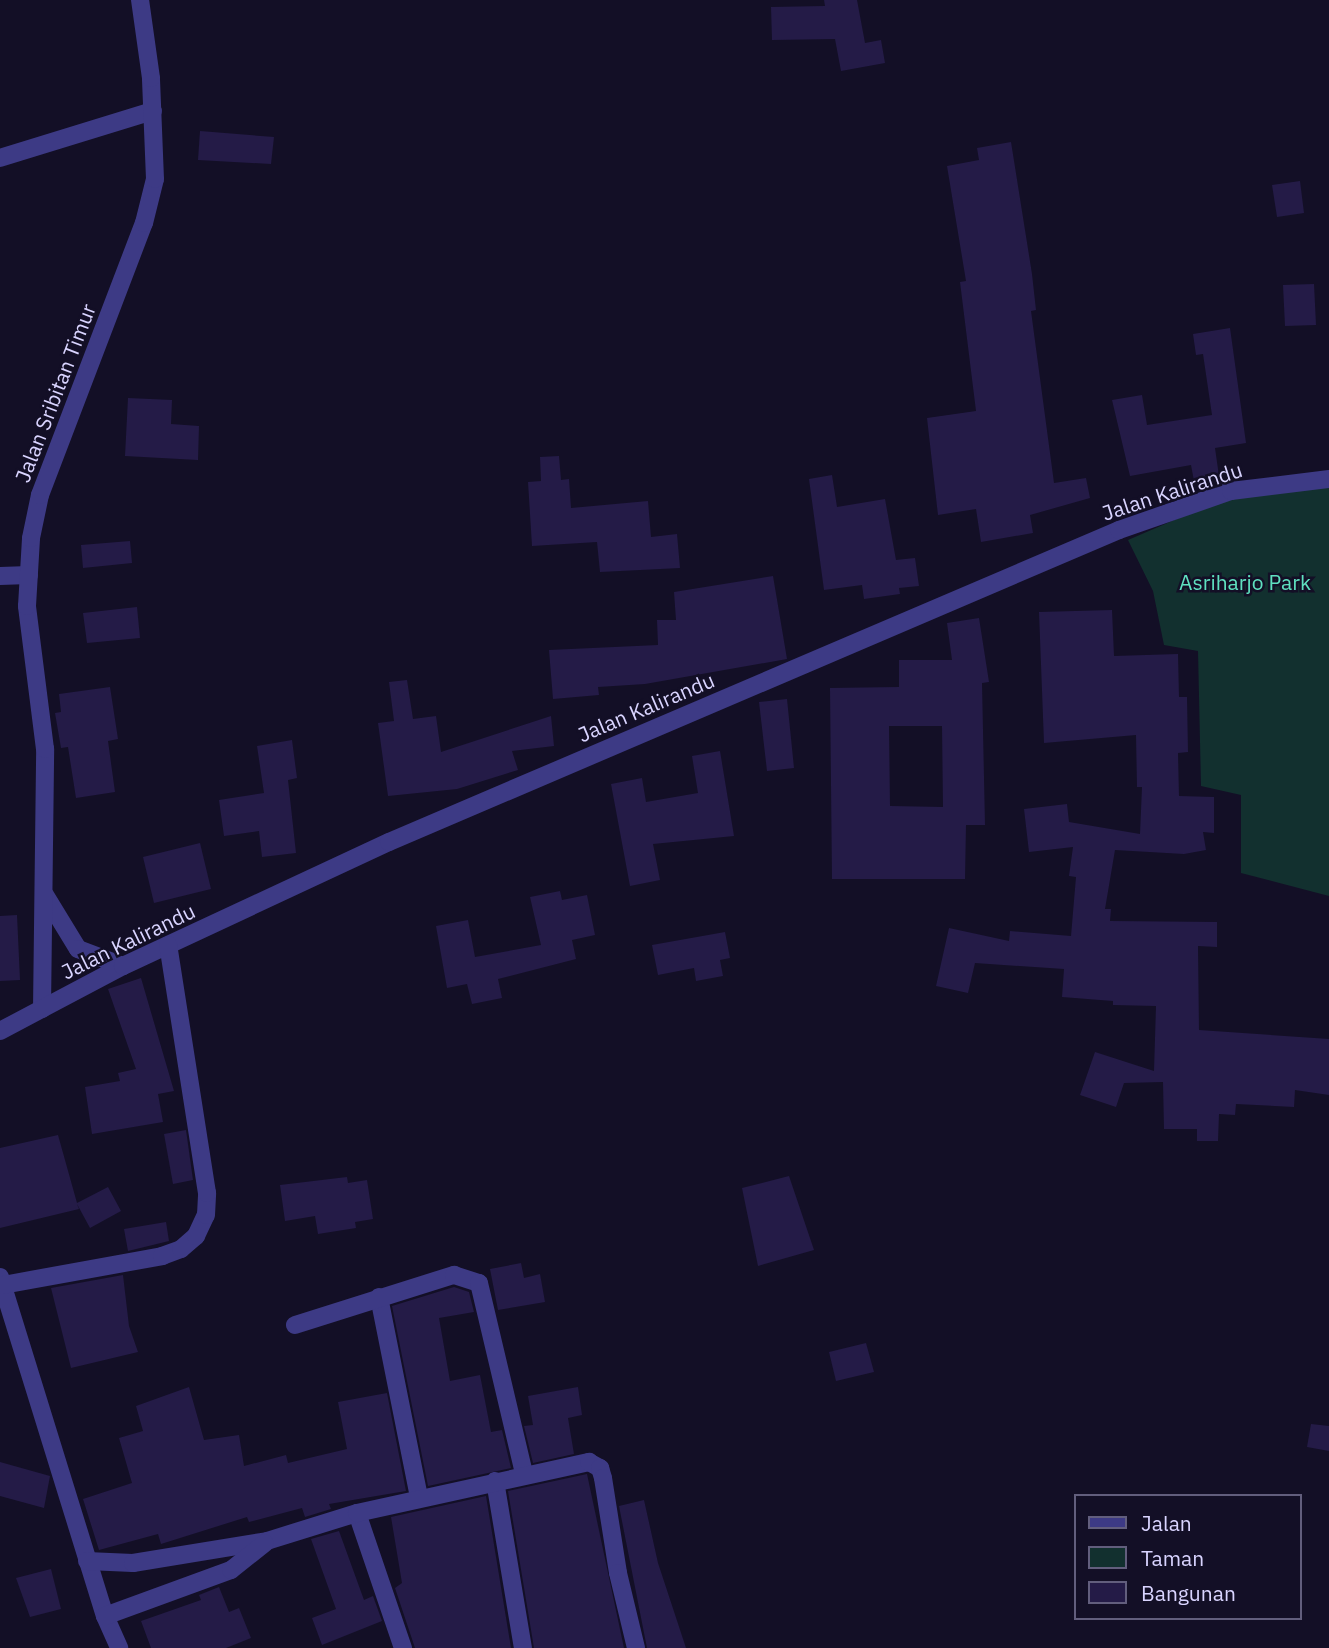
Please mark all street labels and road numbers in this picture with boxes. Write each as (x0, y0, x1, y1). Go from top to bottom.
street label: Jalan Sribitan Timur (9, 300, 101, 486)
street label: Jalan Kalirandu (1099, 456, 1245, 526)
street label: Jalan Kalirandu (574, 667, 718, 747)
street label: Jalan Kalirandu (57, 898, 199, 984)

